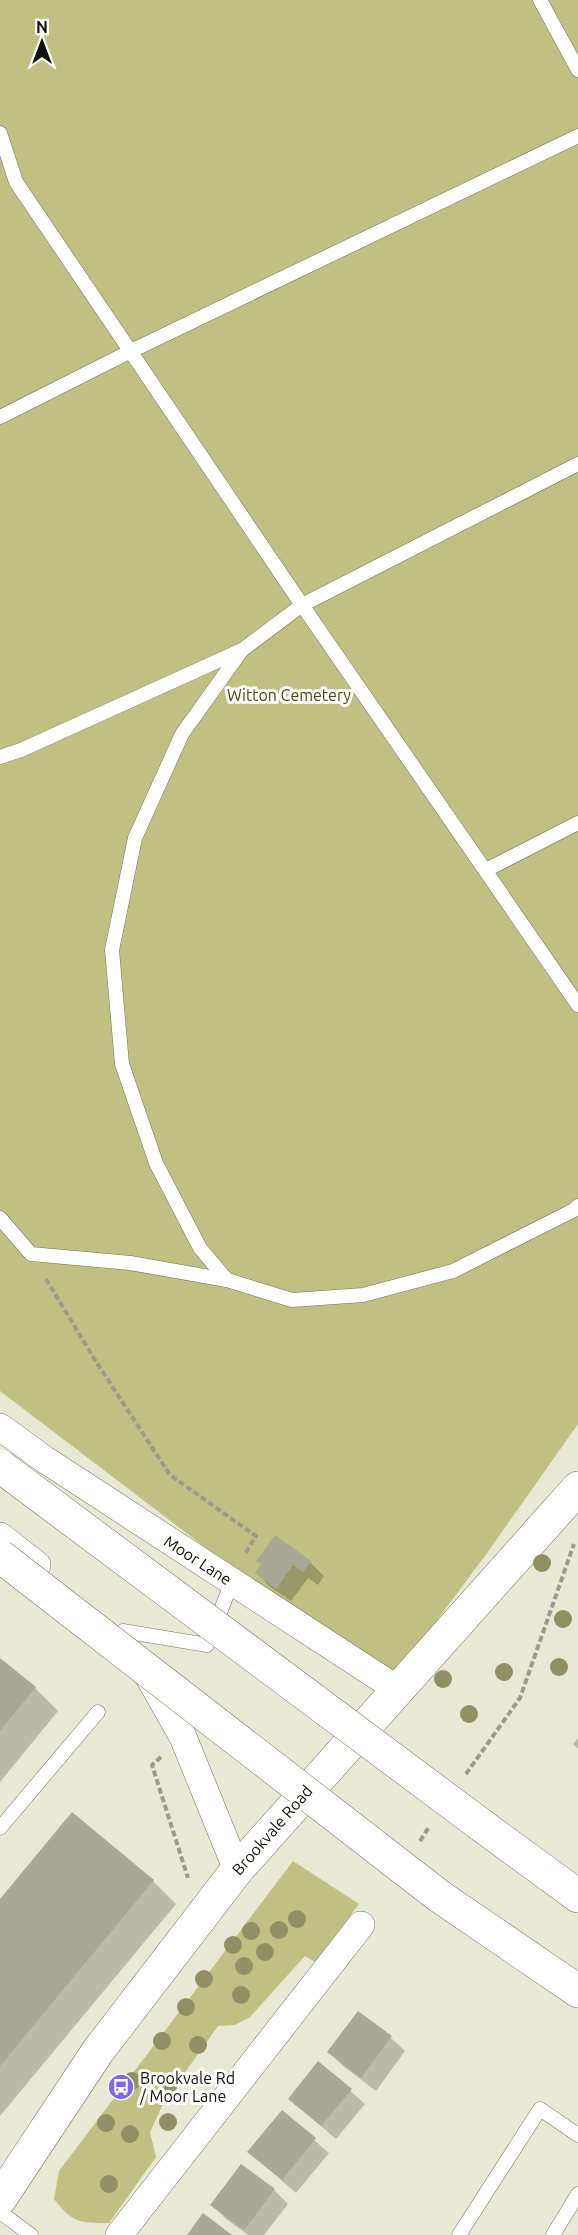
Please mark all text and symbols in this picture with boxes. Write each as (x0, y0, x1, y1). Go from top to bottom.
north arrow (12, 12, 72, 72)
text: N (36, 18, 48, 36)
park label: Witton Cemetery (227, 686, 351, 704)
street label: Moor Lane (161, 1532, 235, 1588)
street label: Brookvale Road (228, 1782, 316, 1878)
place label: Brookvale Rd / Moor Lane (139, 2069, 235, 2105)
bus stop icon: Brookvale Rd / Moor Lane (106, 2072, 136, 2102)

